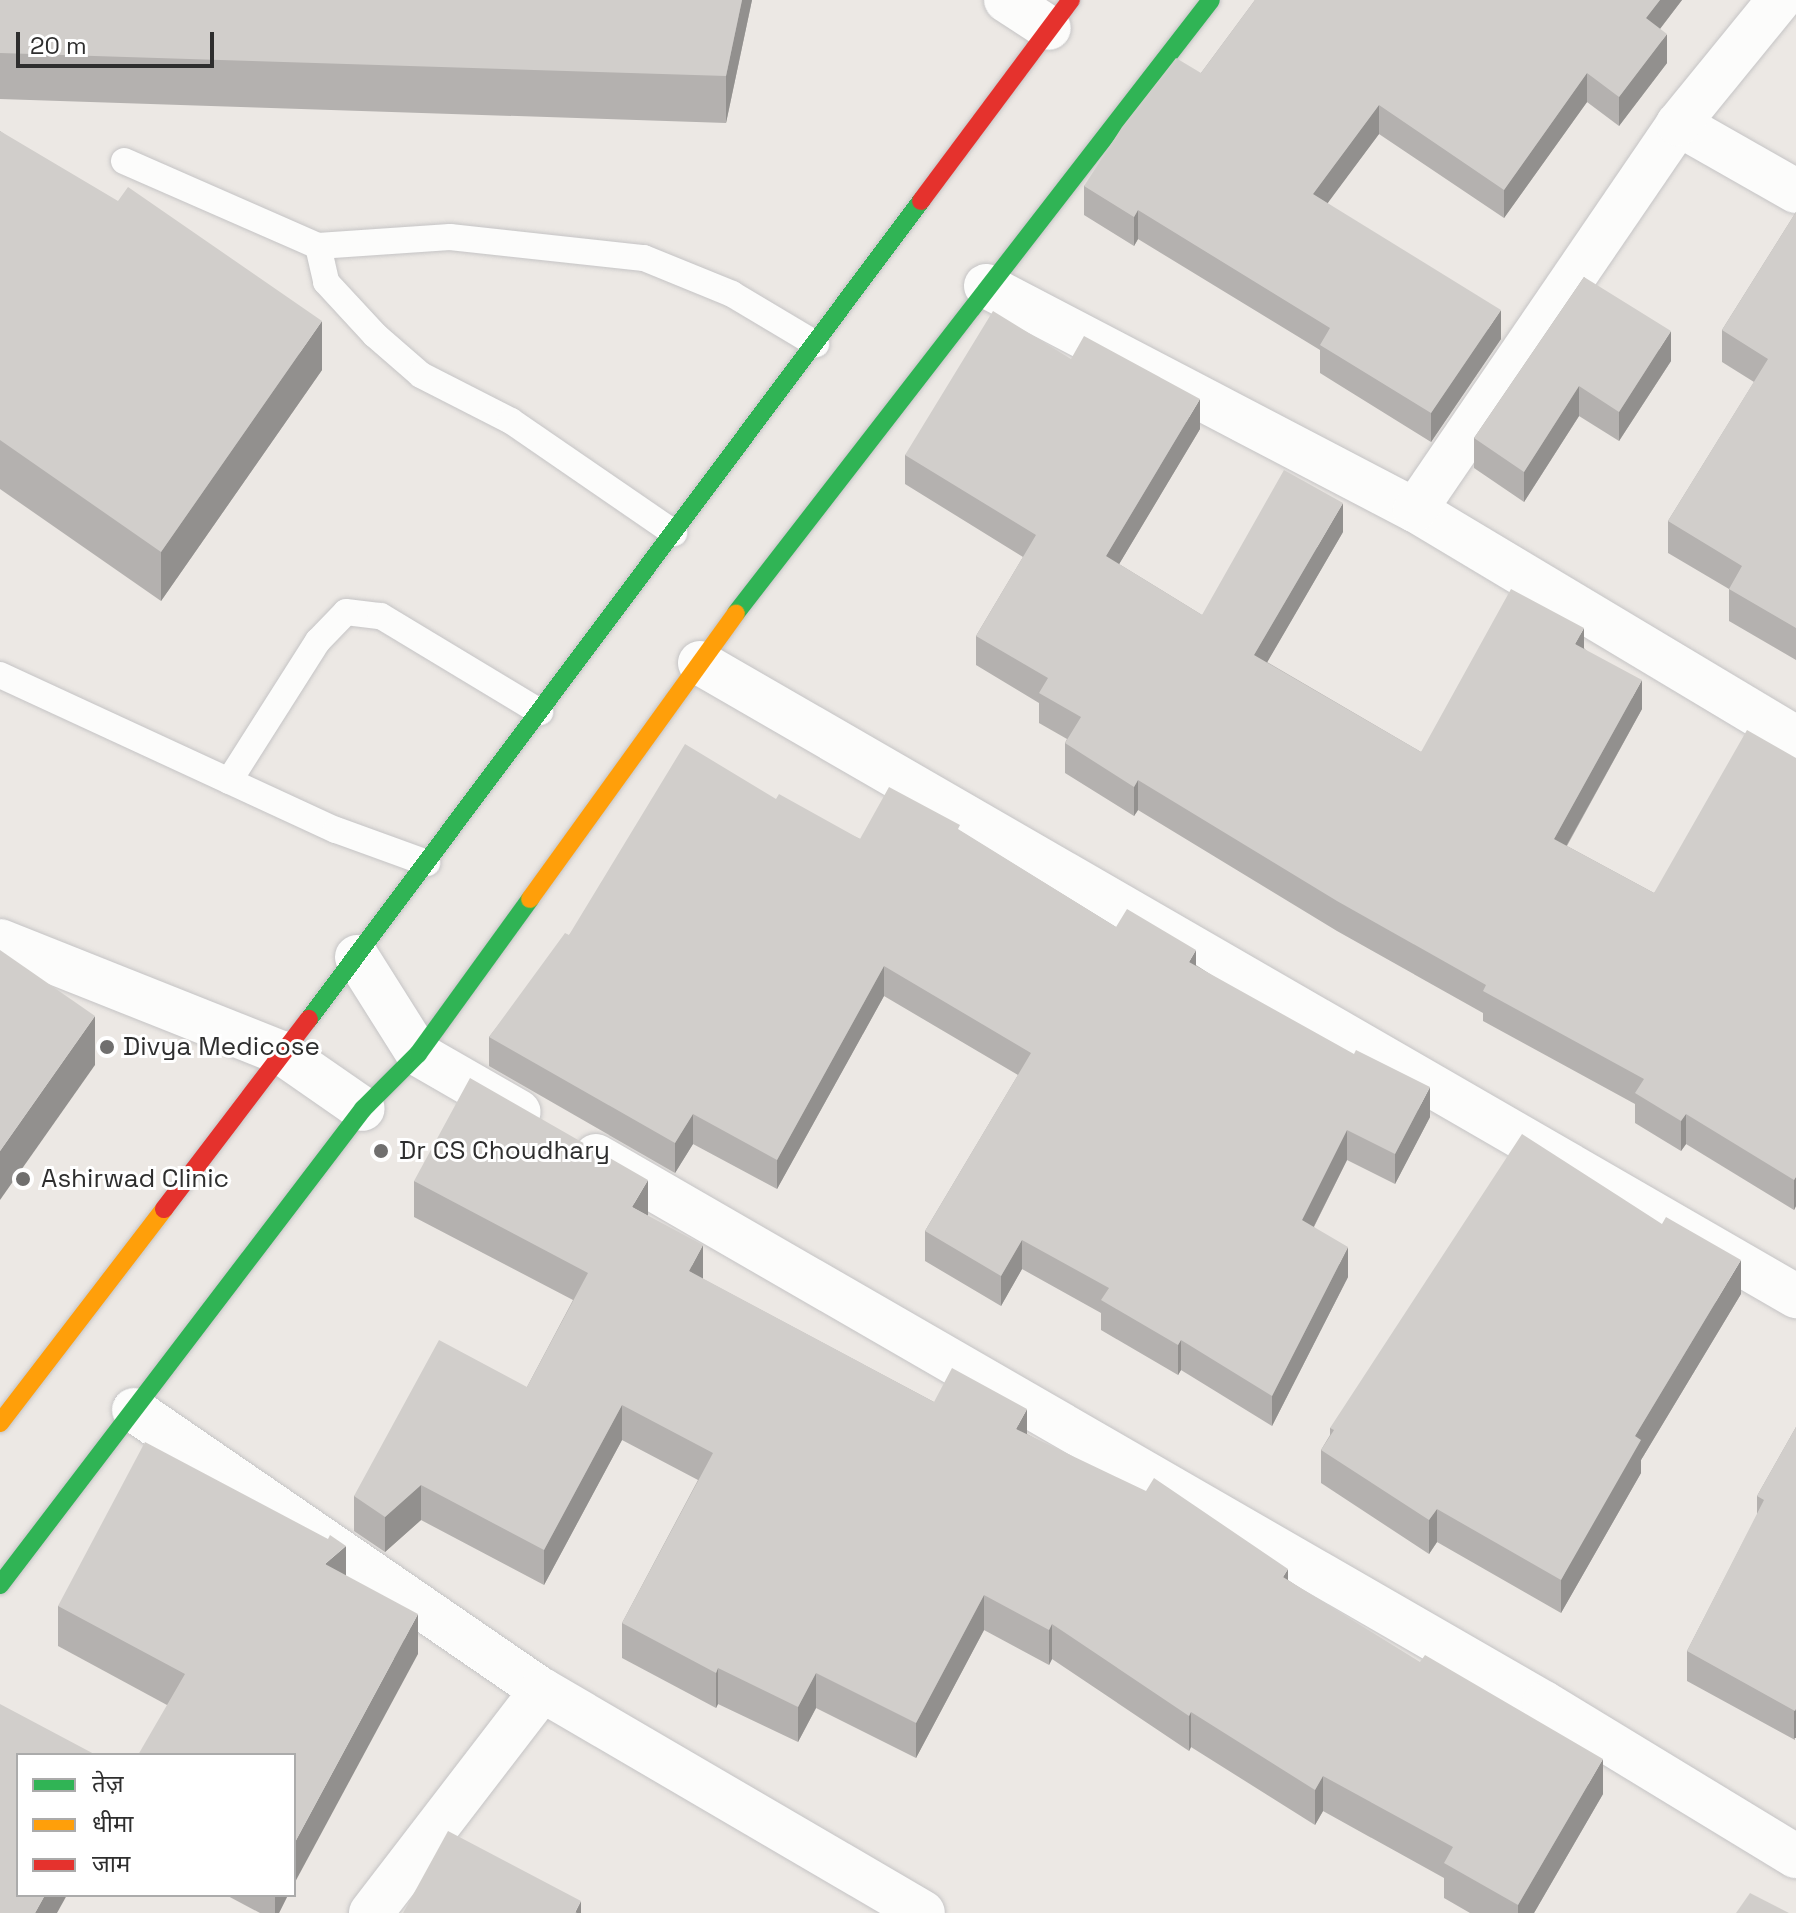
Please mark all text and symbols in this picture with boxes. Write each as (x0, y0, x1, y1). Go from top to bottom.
scale bar (20, 16, 218, 66)
text: 20 m (30, 30, 87, 61)
place label: Divya Medicose (123, 1031, 320, 1063)
marker: Divya Medicose (98, 1038, 116, 1056)
place label: Dr CS Choudhary (399, 1135, 610, 1167)
marker: Dr CS Choudhary (370, 1140, 392, 1162)
place label: Ashirwad Clinic (41, 1163, 229, 1195)
marker: Ashirwad Clinic (12, 1168, 34, 1190)
legend (16, 1753, 296, 1897)
text: तेज़ (92, 1768, 124, 1799)
text: धीमा (92, 1808, 134, 1839)
text: जाम (92, 1848, 130, 1879)

